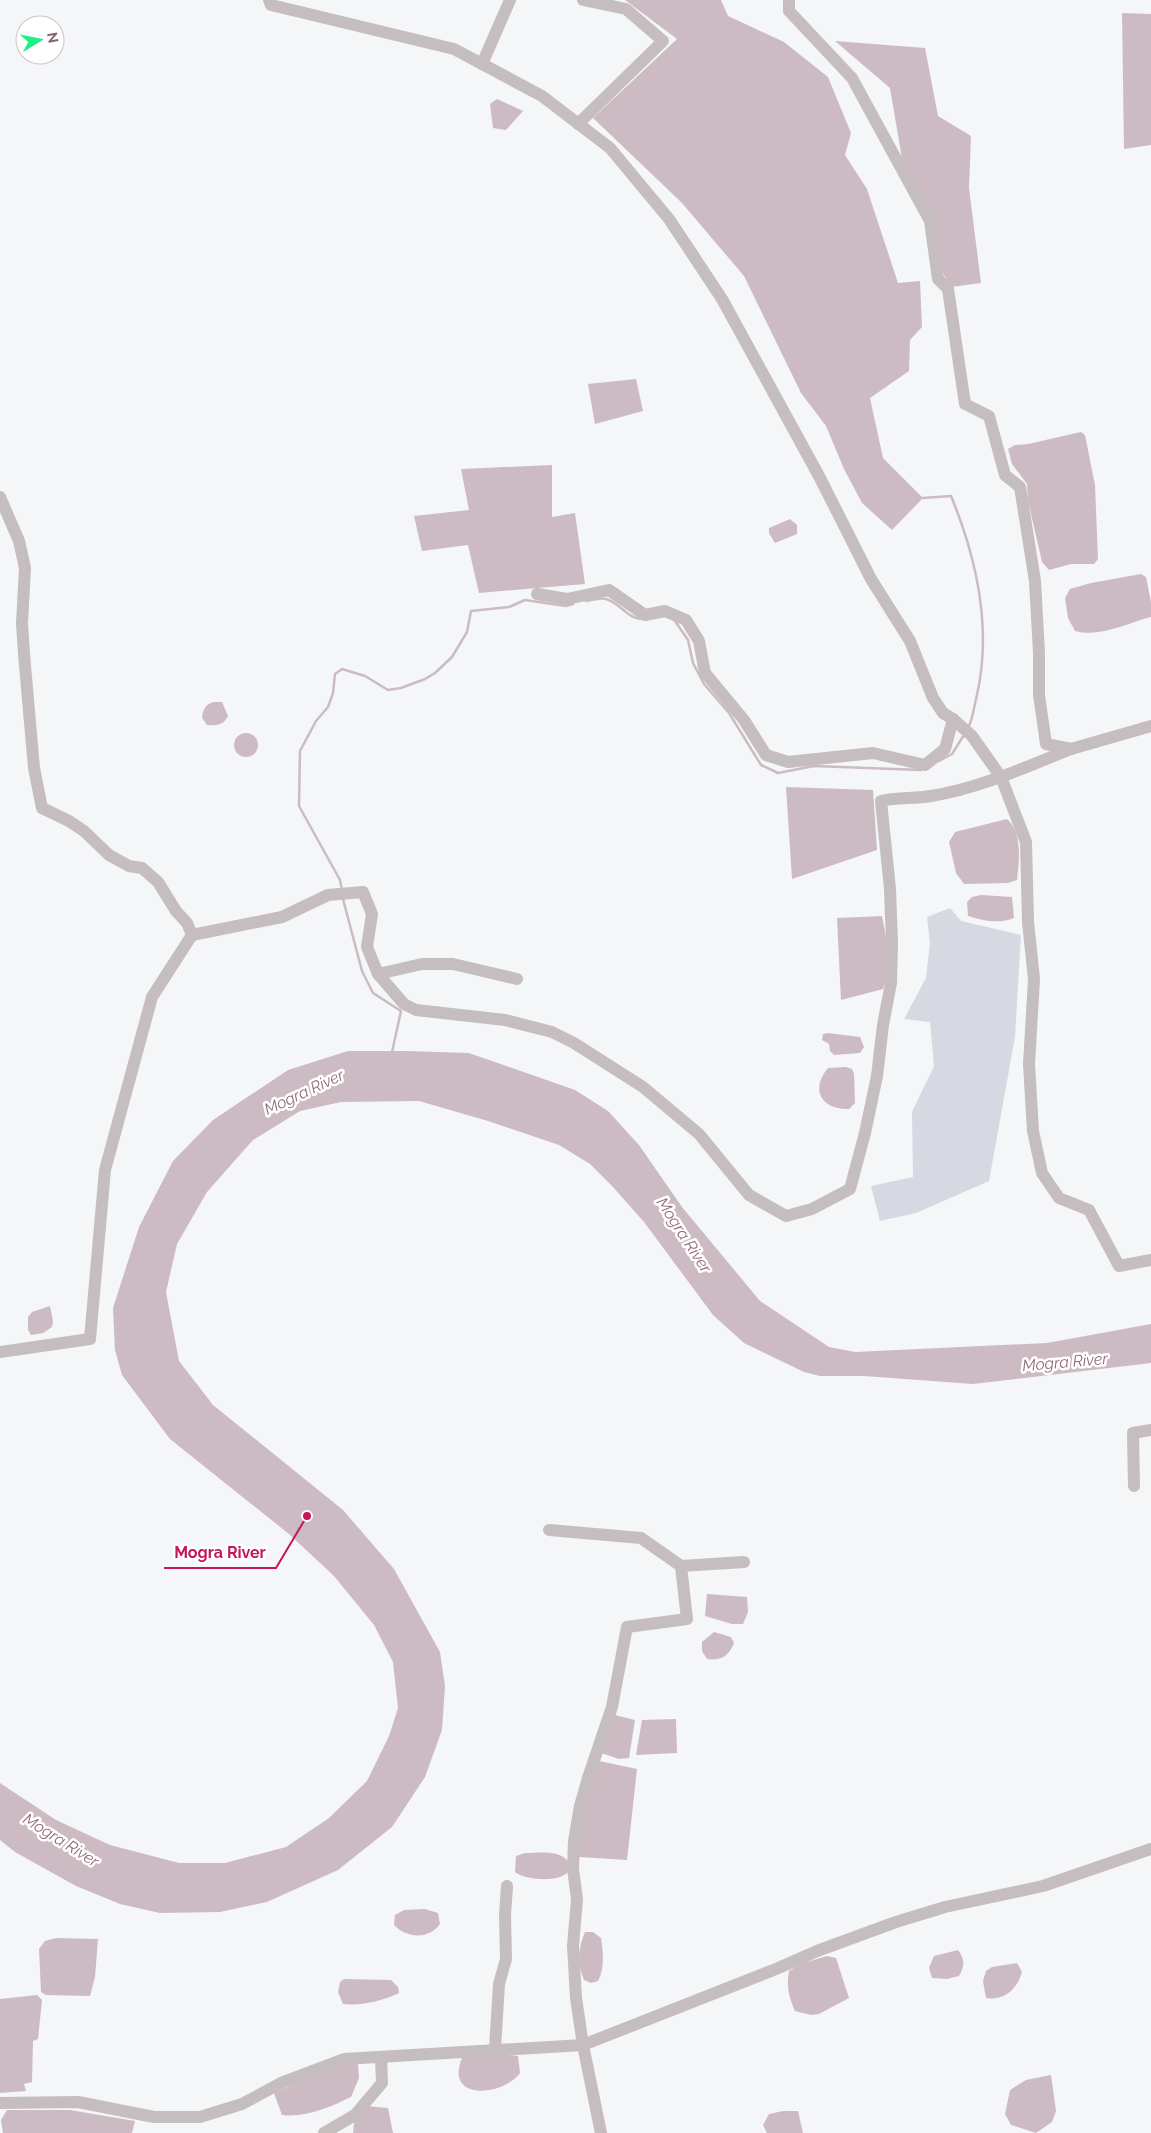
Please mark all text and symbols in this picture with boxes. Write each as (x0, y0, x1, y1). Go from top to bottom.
north arrow (15, 15, 65, 65)
text: N (44, 31, 62, 44)
water label: Mogra River (261, 1065, 347, 1119)
water label: Mogra River (653, 1194, 716, 1277)
water label: Mogra River (1021, 1349, 1109, 1375)
callout: Mogra River (164, 1537, 276, 1568)
text: Mogra River (174, 1543, 266, 1562)
water label: Mogra River (20, 1809, 103, 1871)

